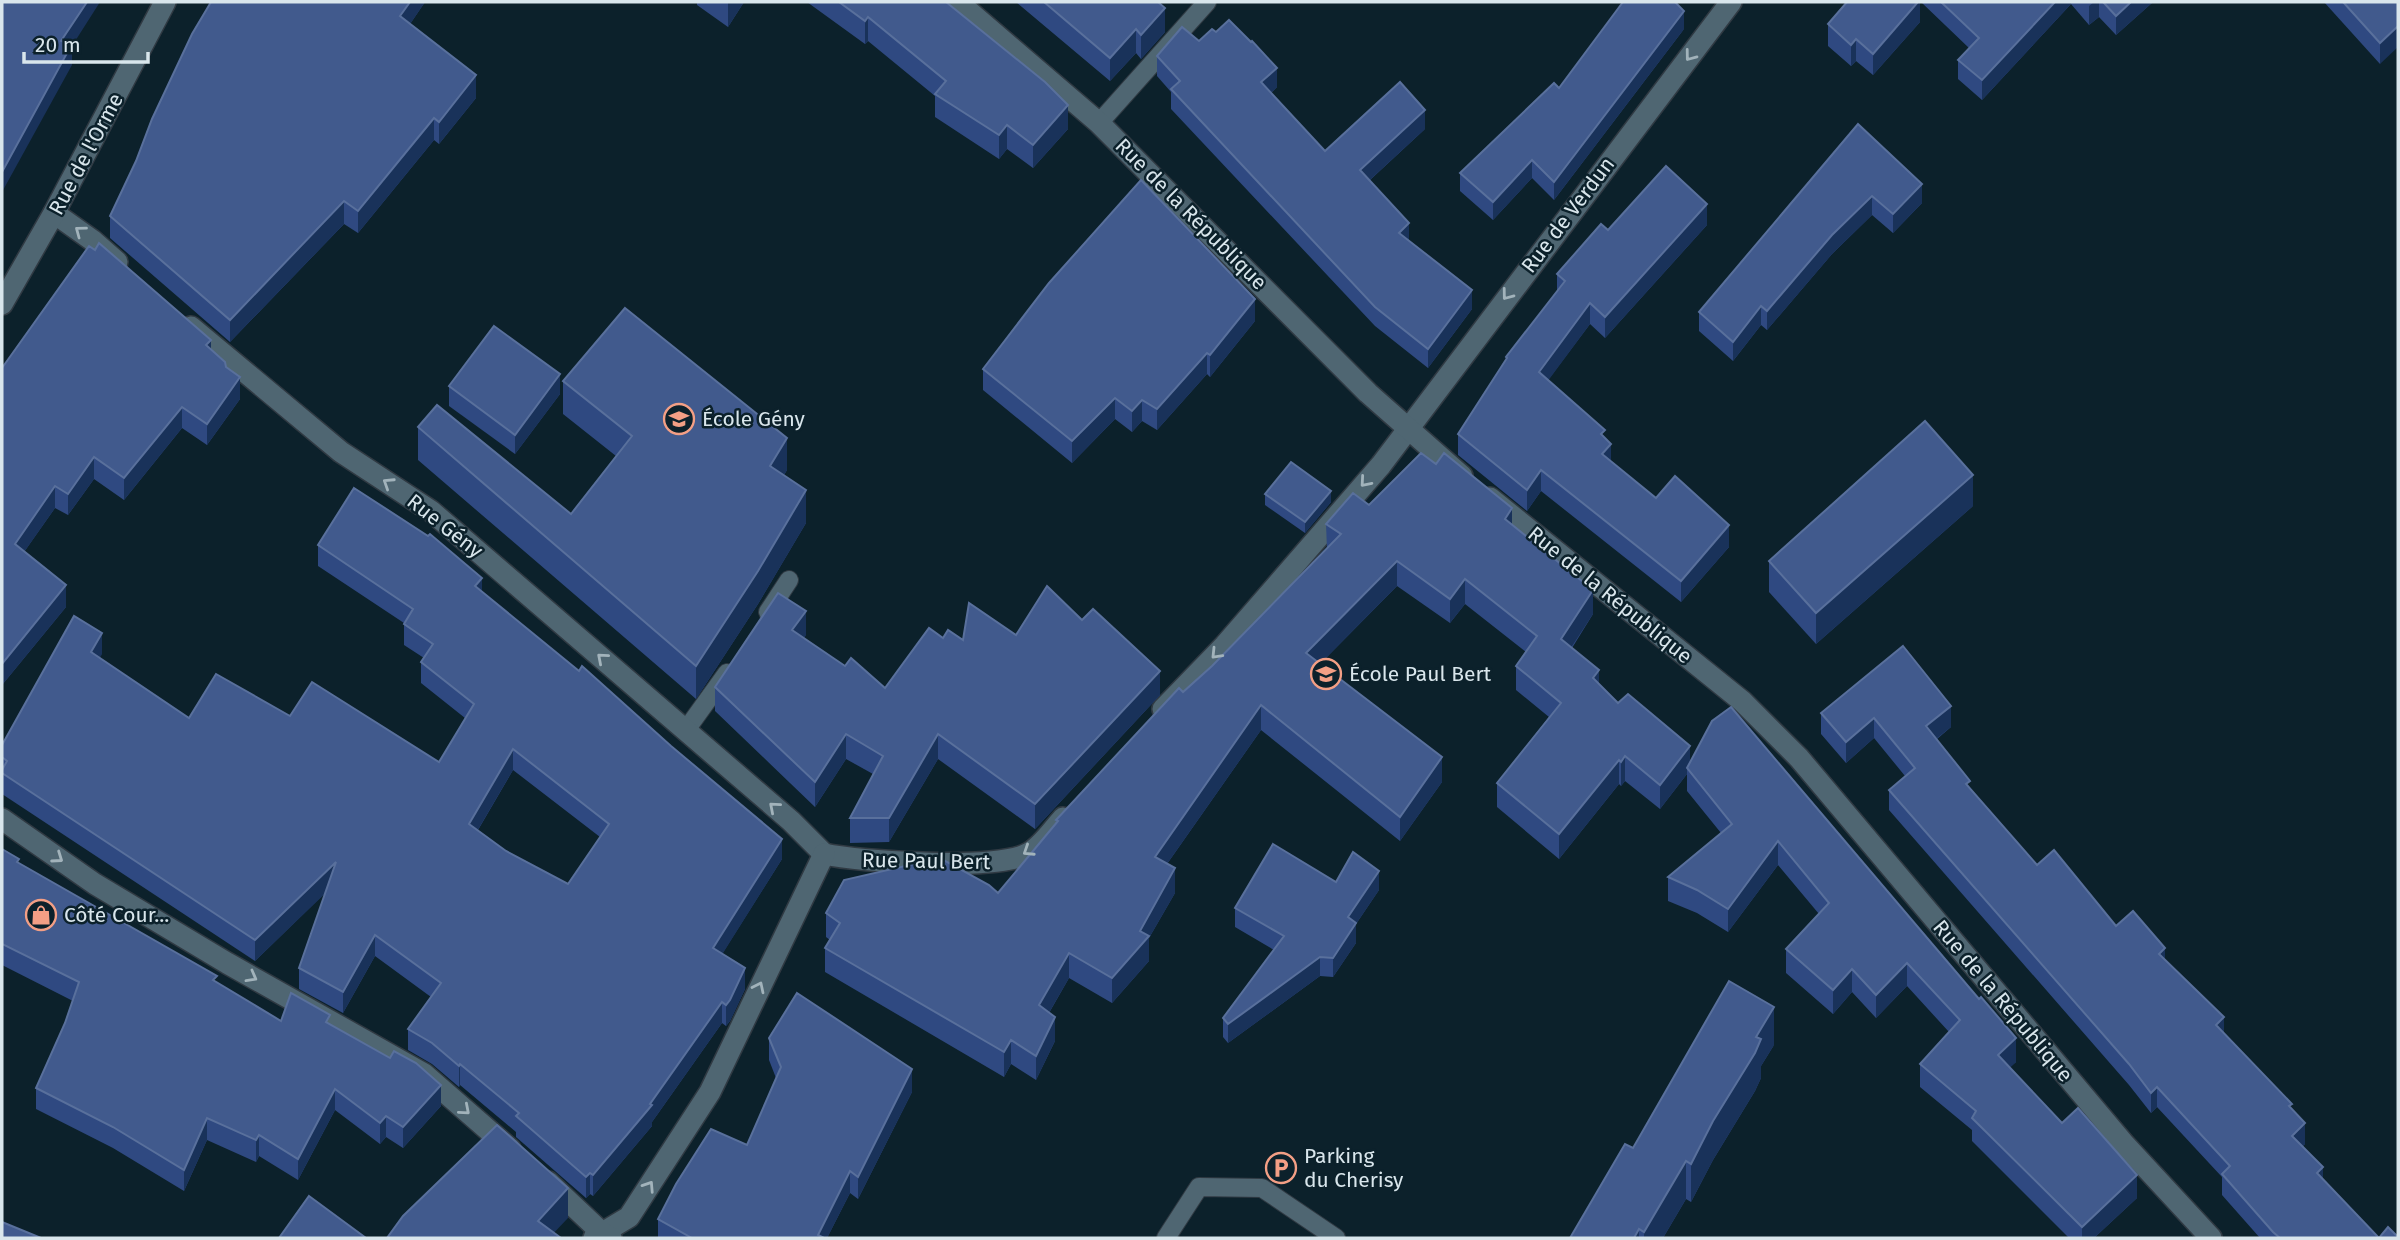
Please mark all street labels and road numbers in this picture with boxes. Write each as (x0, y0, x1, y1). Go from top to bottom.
street label: Rue de l'Orme (43, 89, 129, 219)
street label: Rue de la République (1110, 133, 1272, 295)
street label: Rue de Verdun (1516, 152, 1620, 278)
street label: Rue Gény (402, 488, 489, 564)
street label: Rue de la République (1523, 521, 1697, 669)
street label: Rue Paul Bert (862, 847, 991, 875)
street label: Rue de la République (1928, 915, 2078, 1087)

